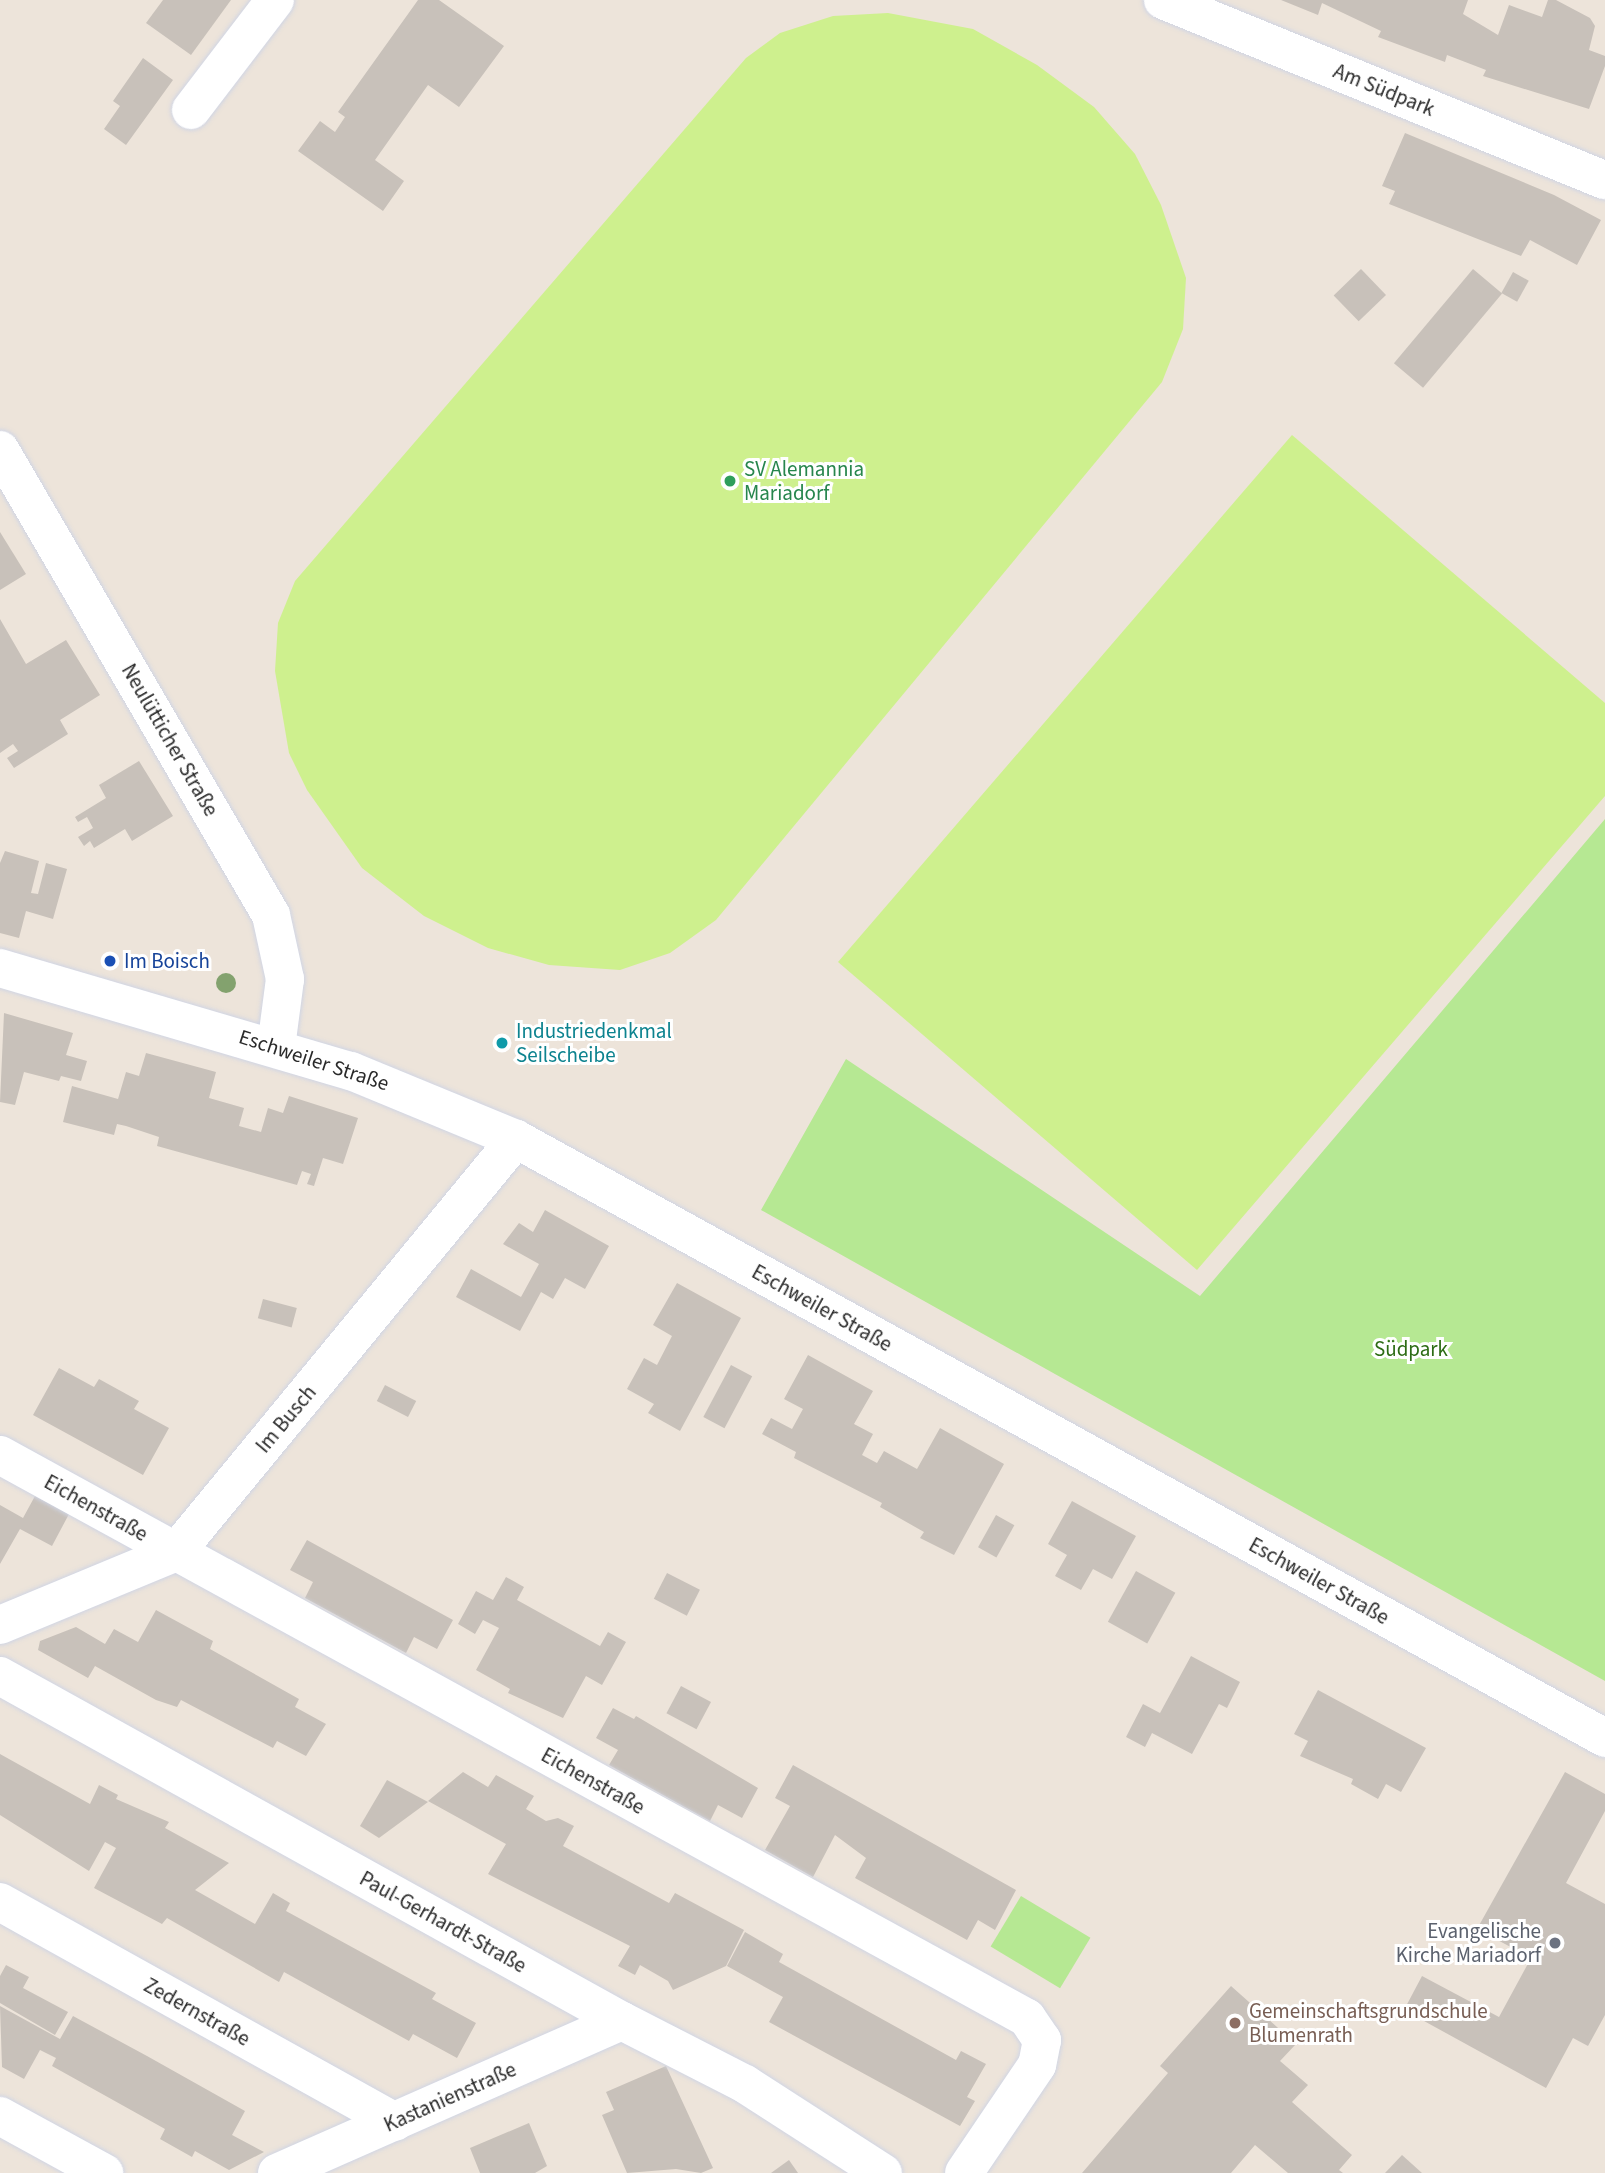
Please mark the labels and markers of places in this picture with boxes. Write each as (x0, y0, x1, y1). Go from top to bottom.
place label: SV Alemannia Mariadorf (744, 456, 864, 506)
marker: SV Alemannia Mariadorf (722, 473, 738, 489)
place label: Im Boisch (124, 948, 210, 974)
marker: Im Boisch (102, 953, 118, 969)
place label: Industriedenkmal Seilscheibe (516, 1018, 672, 1068)
marker: Industriedenkmal Seilscheibe (494, 1035, 510, 1051)
place label: Evangelische Kirche Mariadorf (1396, 1918, 1541, 1968)
marker: Evangelische Kirche Mariadorf (1547, 1935, 1563, 1951)
place label: Gemeinschaftsgrundschule Blumenrath (1249, 1998, 1488, 2048)
marker: Gemeinschaftsgrundschule Blumenrath (1227, 2015, 1243, 2031)

